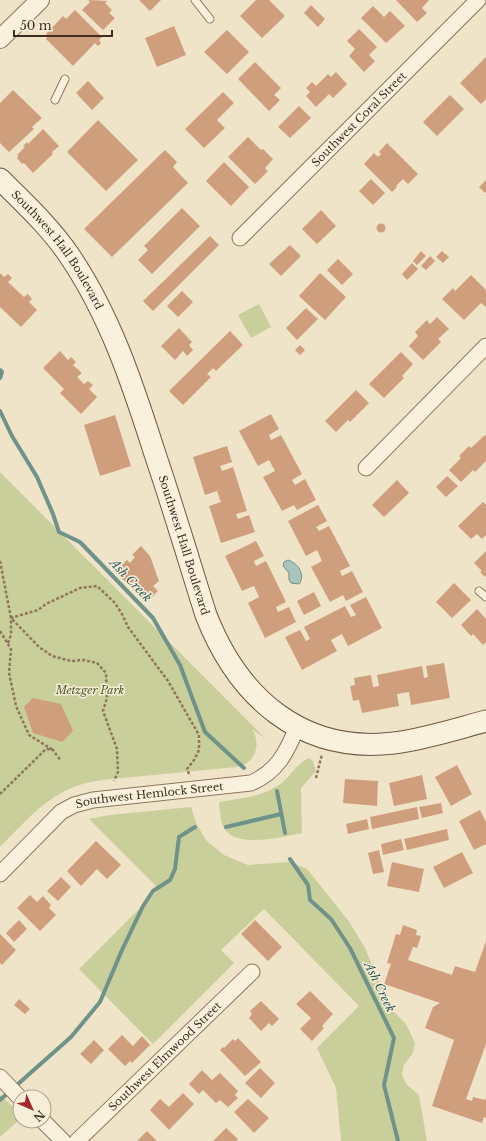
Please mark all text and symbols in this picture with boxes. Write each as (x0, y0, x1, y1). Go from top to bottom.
scale bar (14, 12, 112, 38)
text: 50 m (20, 18, 52, 33)
street label: Southwest Coral Street (308, 68, 410, 170)
street label: Southwest Hall Boulevard (9, 187, 107, 312)
street label: Southwest Hall Boulevard (156, 473, 213, 617)
water label: Ash Creek (105, 554, 155, 605)
park label: Metzger Park (55, 683, 125, 697)
street label: Southwest Hemlock Street (74, 779, 225, 811)
water label: Ash Creek (360, 957, 399, 1015)
street label: Southwest Elmwood Street (105, 998, 225, 1114)
north arrow (12, 1089, 52, 1129)
text: N (30, 1107, 48, 1125)

